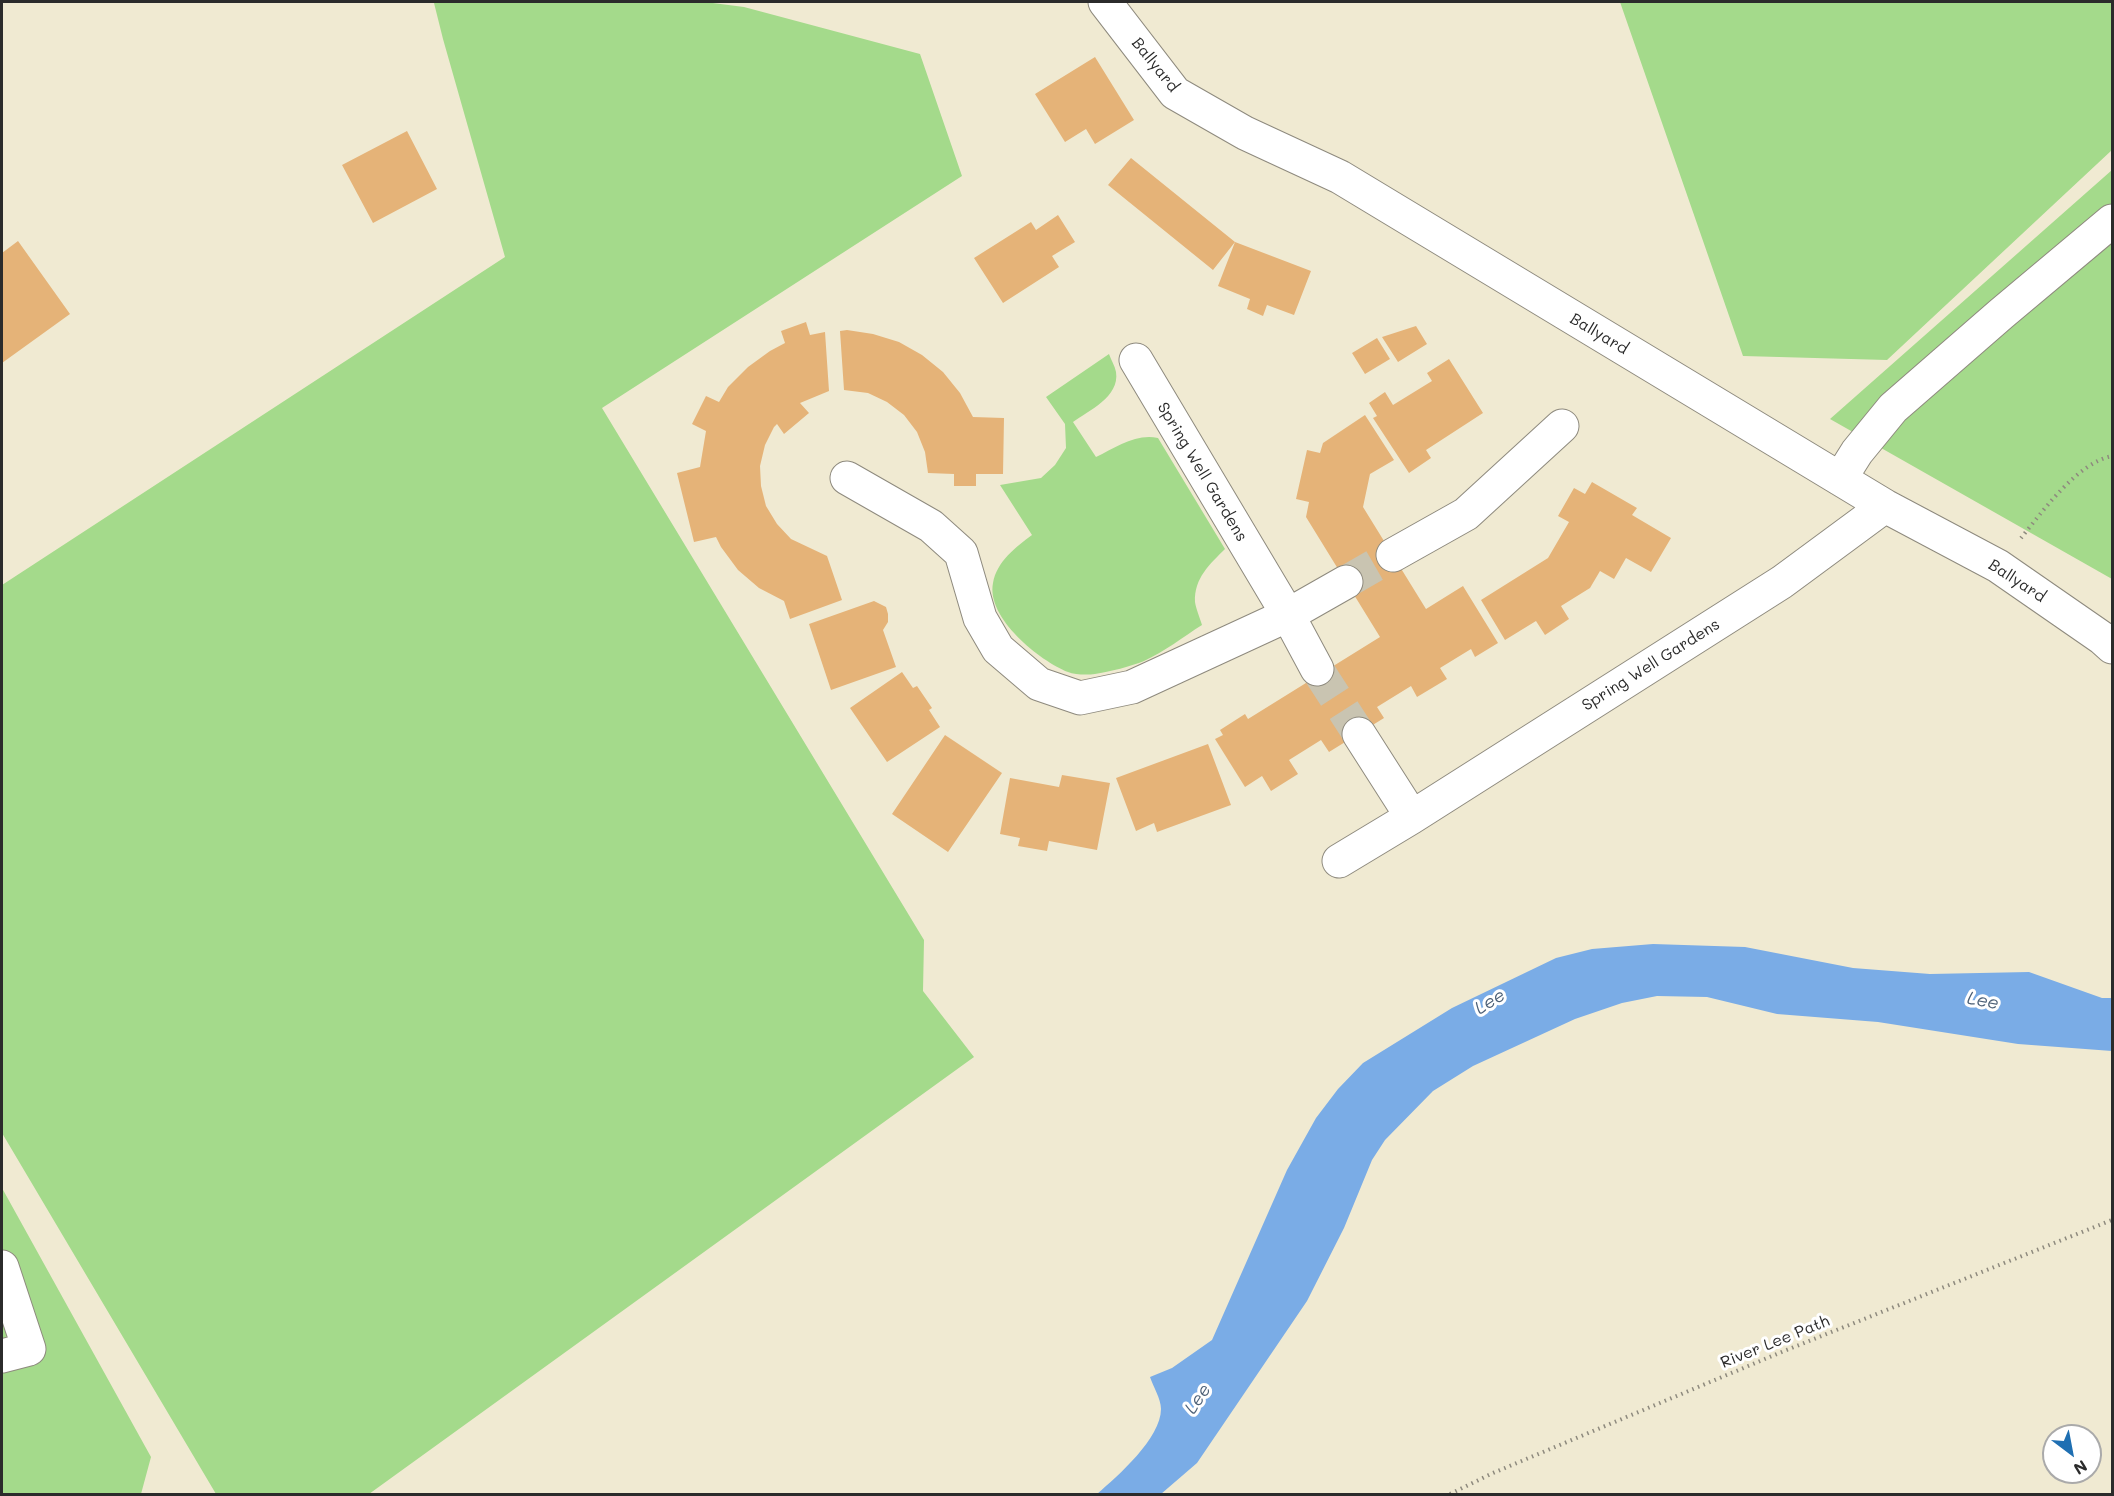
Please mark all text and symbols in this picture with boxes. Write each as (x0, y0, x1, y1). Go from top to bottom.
street label: Ballyard (1127, 34, 1183, 96)
street label: Ballyard (1566, 309, 1632, 359)
street label: Spring Well Gardens (1153, 399, 1251, 545)
street label: Ballyard (1985, 555, 2049, 607)
street label: Spring Well Gardens (1579, 615, 1723, 715)
water label: Lee (1471, 984, 1509, 1020)
water label: Lee (1965, 987, 2001, 1015)
street label: River Lee Path (1718, 1311, 1832, 1373)
water label: Lee (1180, 1380, 1216, 1418)
north arrow (2042, 1424, 2102, 1484)
text: N (2070, 1456, 2091, 1480)

